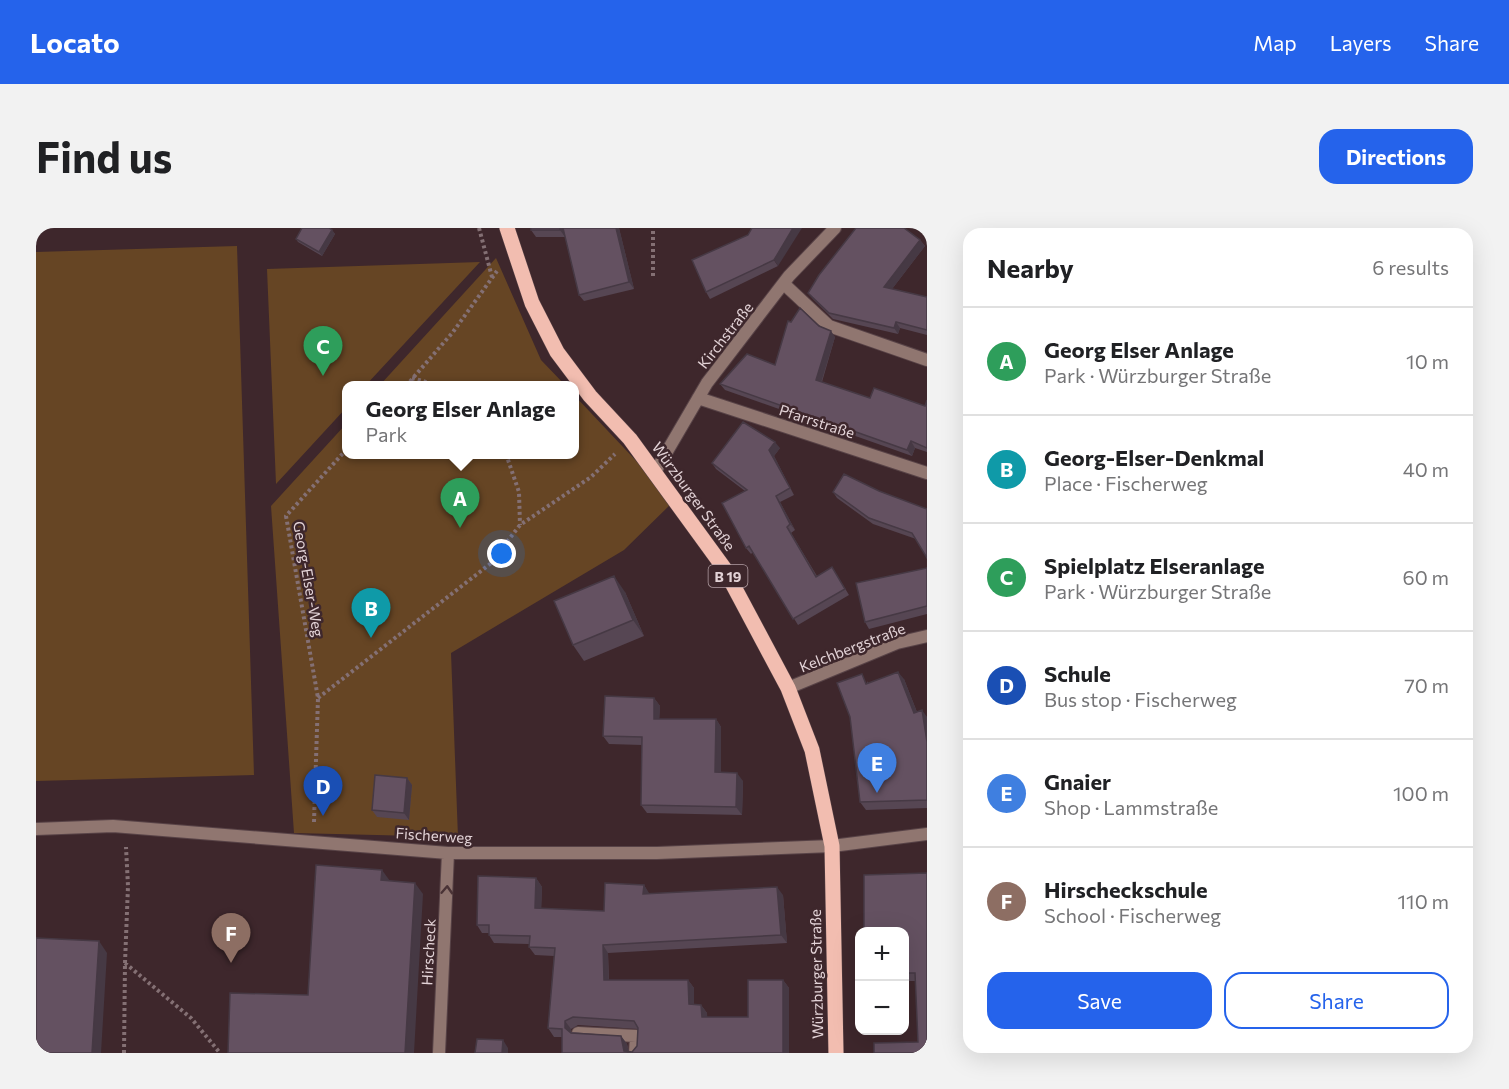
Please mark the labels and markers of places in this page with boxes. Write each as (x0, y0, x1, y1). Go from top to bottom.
pin: C (304, 326, 342, 376)
pin: A (440, 478, 480, 528)
pin: B (352, 588, 390, 638)
pin: E (858, 744, 896, 793)
pin: D (304, 766, 342, 816)
pin: F (212, 914, 250, 963)

